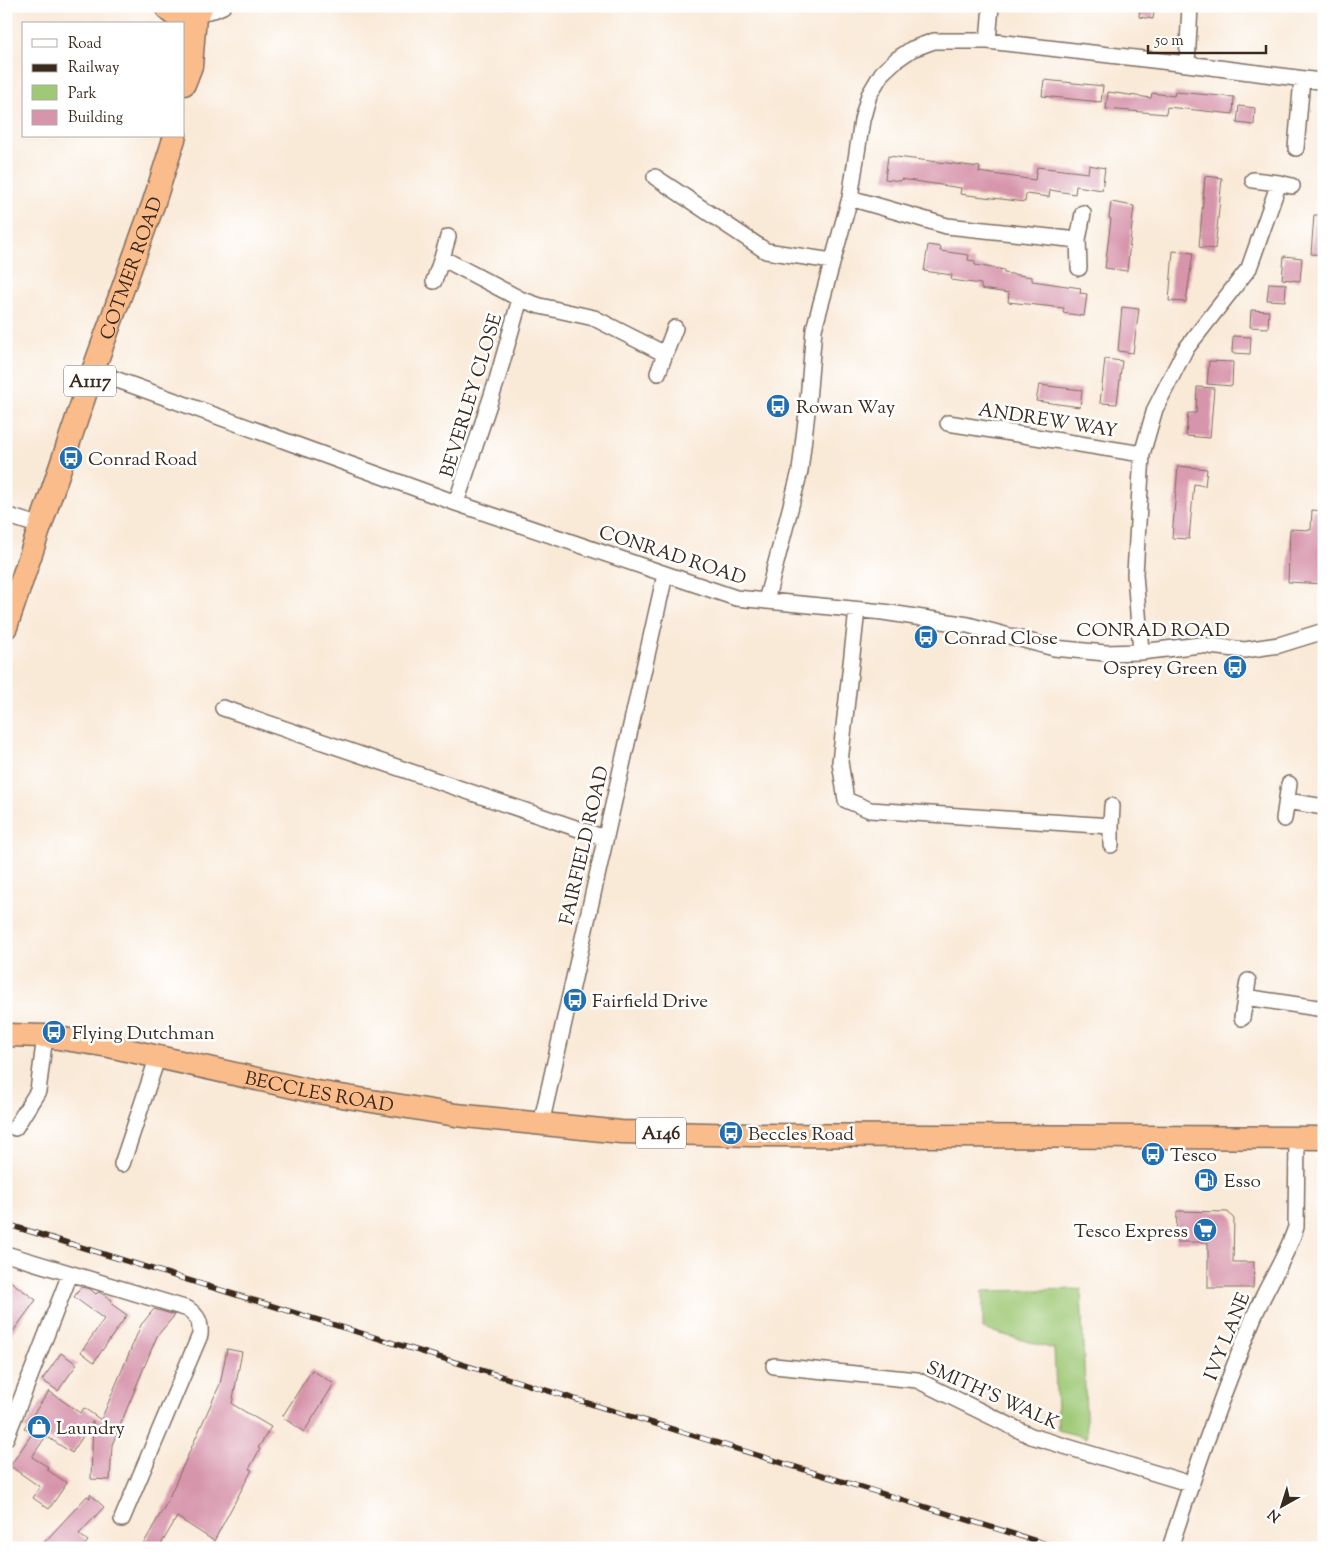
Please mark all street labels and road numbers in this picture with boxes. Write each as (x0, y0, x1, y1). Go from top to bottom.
street label: COTMER ROAD (94, 194, 171, 344)
street label: BEVERLEY CLOSE (435, 310, 510, 481)
road number: A1117 (64, 366, 116, 396)
street label: ANDREW WAY (976, 397, 1120, 446)
street label: CONRAD ROAD (595, 520, 749, 593)
street label: CONRAD ROAD (1076, 618, 1230, 645)
street label: FAIRFIELD ROAD (554, 763, 617, 928)
street label: BECCLES ROAD (242, 1066, 396, 1120)
road number: A146 (636, 1118, 686, 1148)
street label: IVY LANE (1198, 1288, 1258, 1385)
street label: SMITH'S WALK (921, 1355, 1063, 1438)

